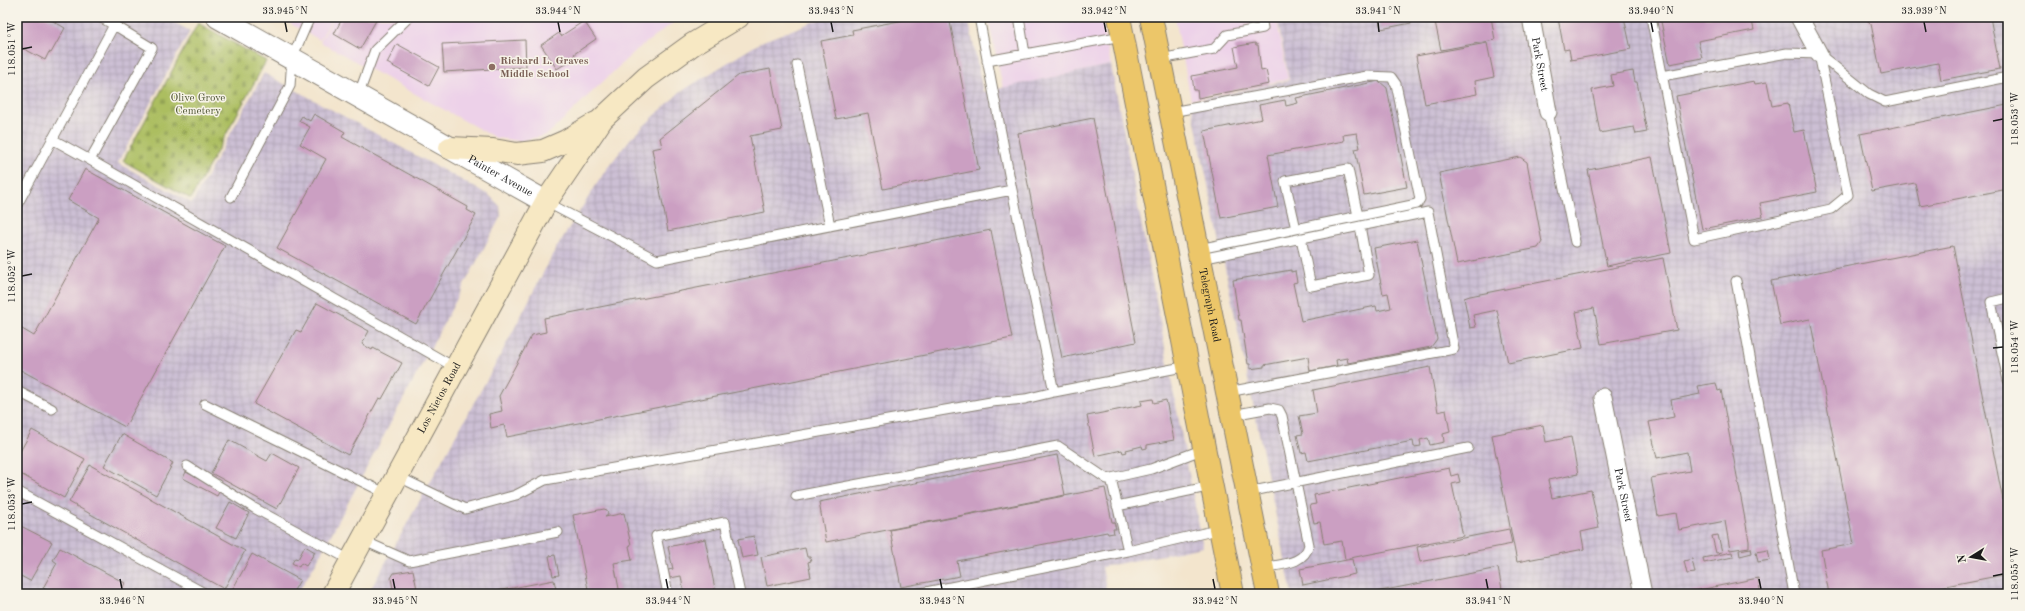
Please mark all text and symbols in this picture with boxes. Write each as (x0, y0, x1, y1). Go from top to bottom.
text: 33.945°N (262, 6, 308, 16)
text: 33.944°N (535, 6, 581, 16)
text: 33.943°N (808, 6, 854, 16)
text: 33.942°N (1081, 6, 1127, 16)
text: 33.941°N (1355, 6, 1401, 16)
text: 33.940°N (1628, 6, 1674, 16)
text: 33.939°N (1901, 6, 1947, 16)
text: 118.051°W (7, 22, 17, 76)
street label: Park Street (1529, 36, 1550, 92)
place label: Richard L. Graves Middle School (500, 56, 589, 80)
marker: Richard L. Graves Middle School (487, 62, 497, 72)
text: 118.053°W (2010, 92, 2020, 146)
park label: Olive Grove Cemetery (171, 93, 225, 117)
street label: Painter Avenue (466, 153, 535, 199)
text: 118.052°W (7, 249, 17, 303)
street label: Telegraph Road (1197, 267, 1222, 343)
text: 118.054°W (2010, 320, 2020, 374)
street label: Los Nietos Road (416, 361, 463, 435)
street label: Park Street (1612, 467, 1634, 523)
text: 118.053°W (7, 477, 17, 531)
north arrow (1951, 537, 1991, 577)
text: 118.055°W (2010, 547, 2020, 601)
text: N (1956, 553, 1969, 564)
text: 33.946°N (99, 596, 145, 606)
text: 33.945°N (372, 596, 418, 606)
text: 33.944°N (645, 596, 691, 606)
text: 33.943°N (919, 596, 965, 606)
text: 33.942°N (1192, 596, 1238, 606)
text: 33.941°N (1465, 596, 1511, 606)
text: 33.940°N (1738, 596, 1784, 606)

